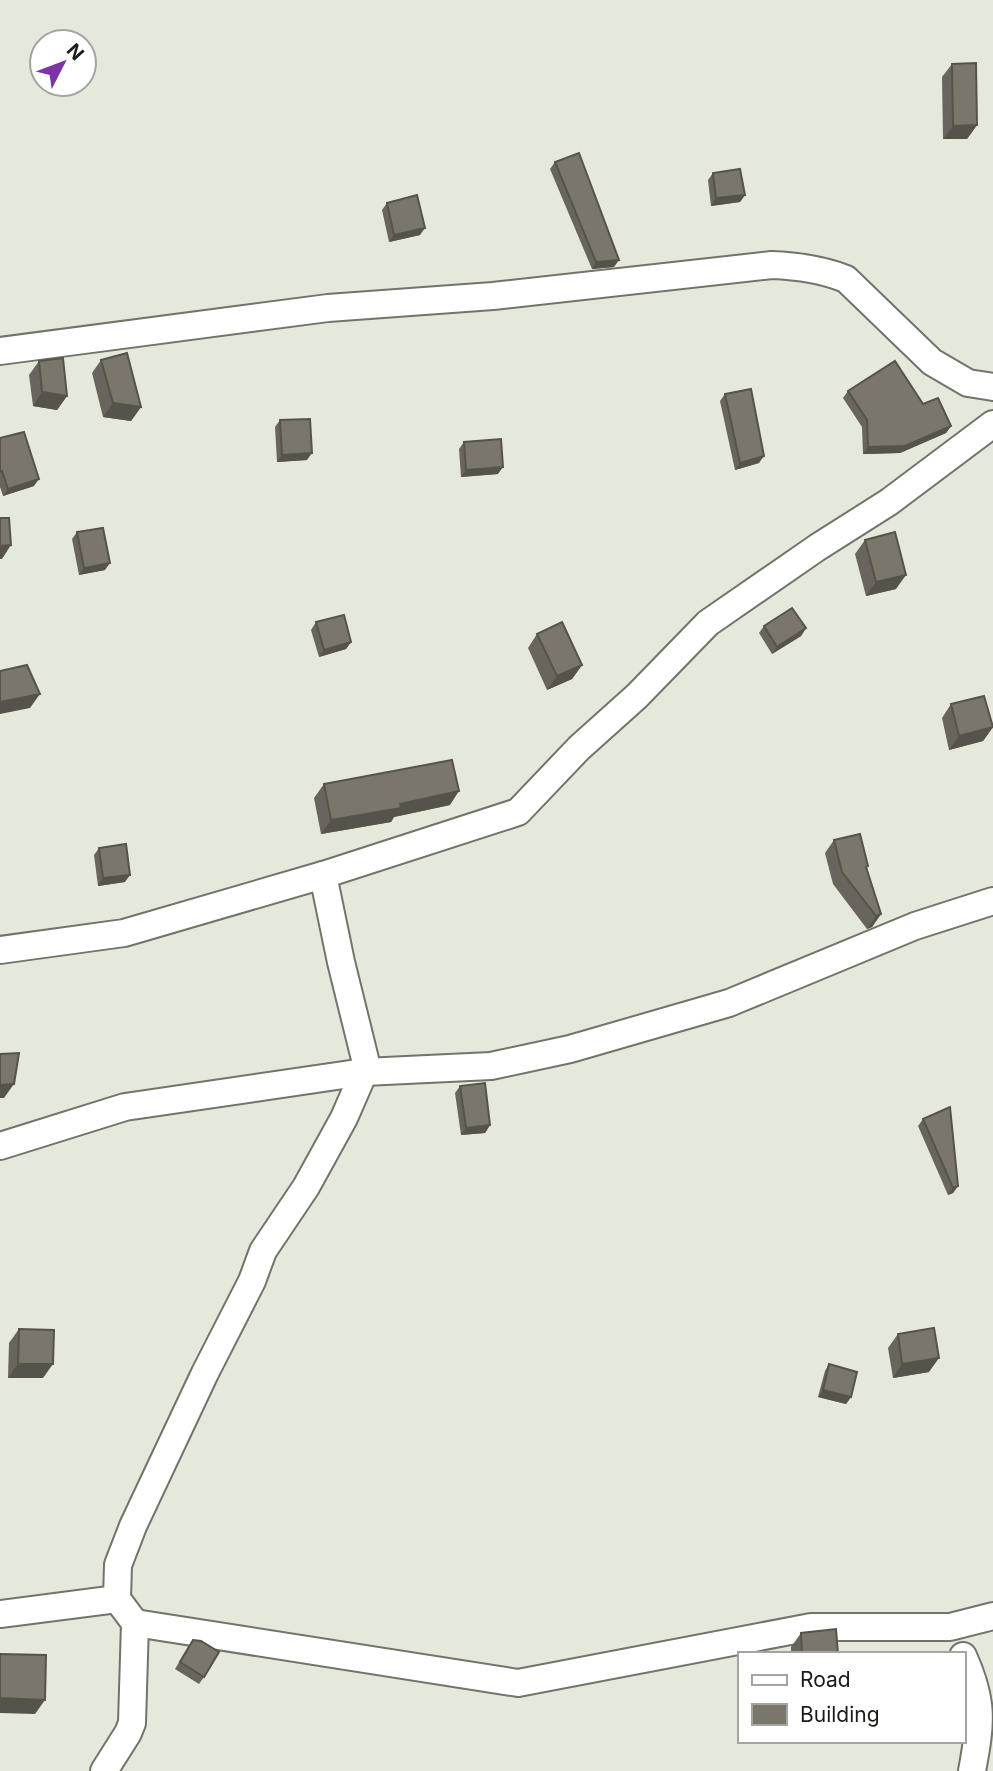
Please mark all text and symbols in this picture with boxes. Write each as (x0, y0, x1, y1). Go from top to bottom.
north arrow (28, 28, 98, 98)
text: N (62, 39, 89, 65)
legend (738, 1652, 965, 1743)
text: Road (800, 1667, 851, 1692)
text: Building (800, 1702, 880, 1727)

